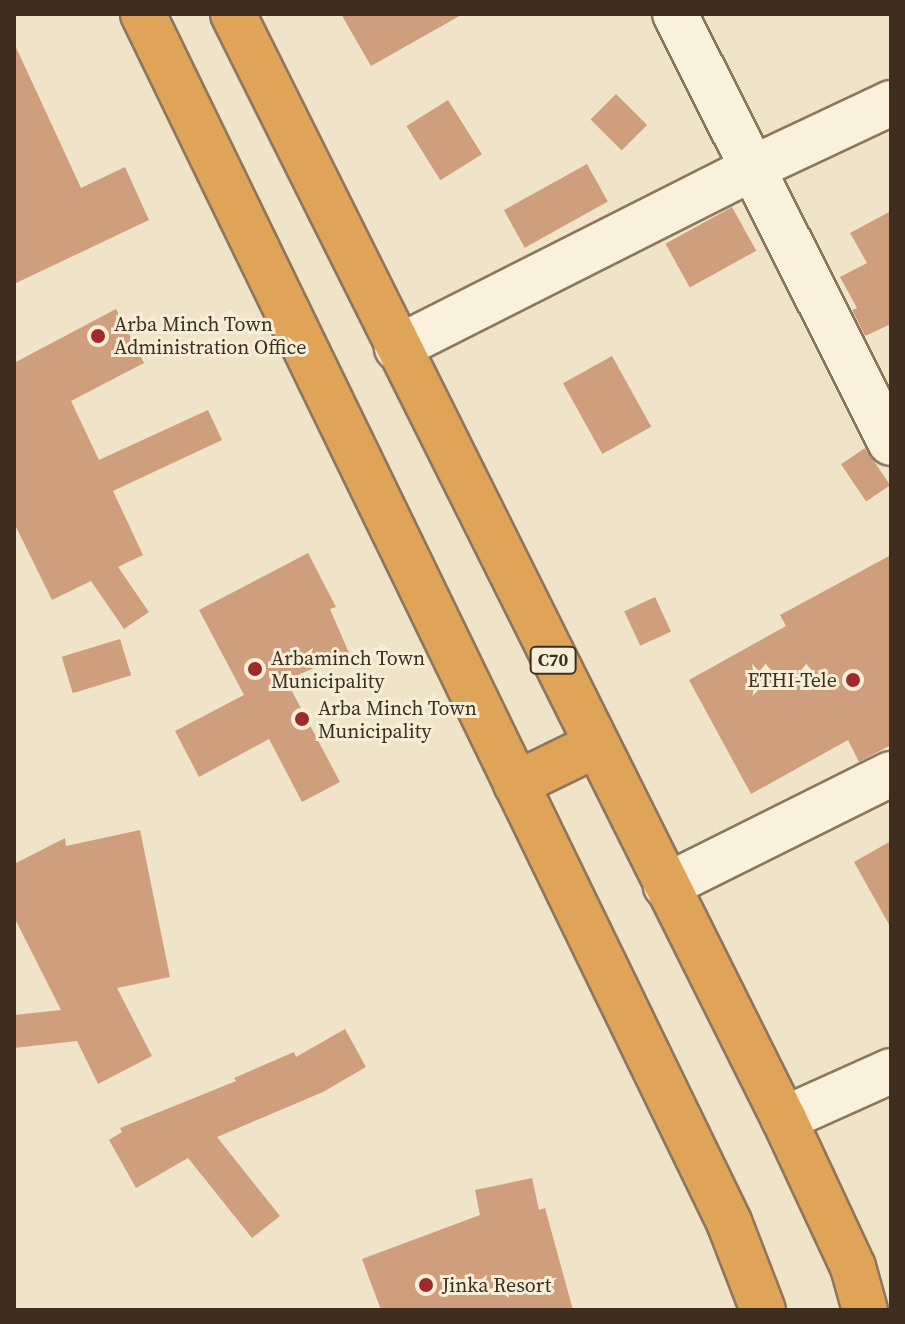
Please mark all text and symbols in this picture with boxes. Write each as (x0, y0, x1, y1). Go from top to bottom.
place label: Arba Minch Town Administration Office (114, 312, 306, 359)
marker: Arba Minch Town Administration Office (89, 327, 107, 345)
place label: Arbaminch Town Municipality (271, 646, 426, 693)
road number: C70 (529, 646, 577, 674)
marker: Arbaminch Town Municipality (246, 660, 264, 678)
place label: ETHI-Tele (747, 668, 837, 692)
marker: ETHI-Tele (844, 671, 862, 689)
place label: Arba Minch Town Municipality (318, 696, 477, 743)
marker: Arba Minch Town Municipality (293, 710, 311, 728)
place label: Jinka Resort (442, 1273, 551, 1297)
marker: Jinka Resort (417, 1276, 435, 1294)

